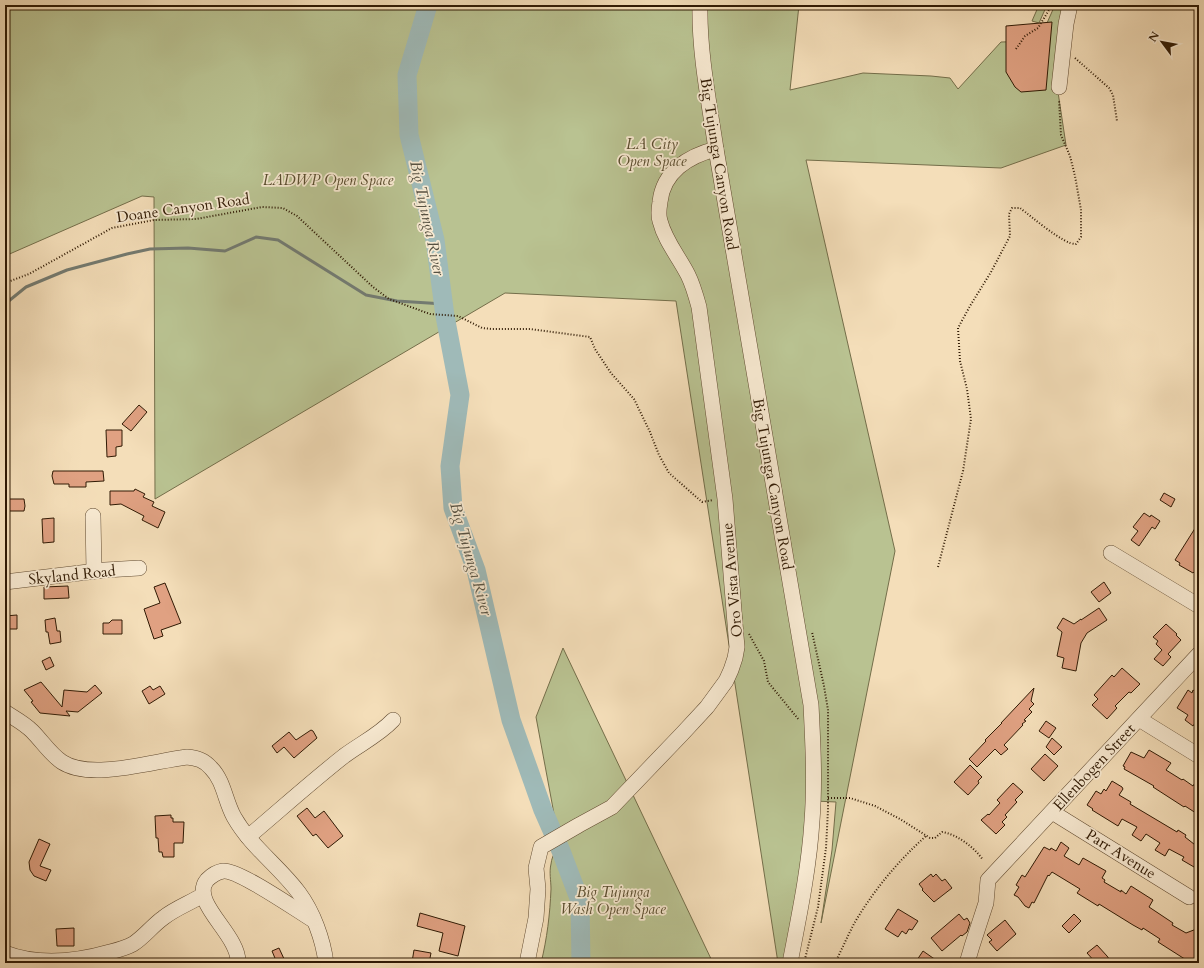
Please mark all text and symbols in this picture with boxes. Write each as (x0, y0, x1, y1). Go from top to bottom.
north arrow (1142, 22, 1182, 62)
text: N (1145, 29, 1163, 45)
street label: Big Tujunga Canyon Road (696, 76, 742, 252)
park label: LA City Open Space (617, 134, 687, 171)
water label: Big Tujunga River (404, 159, 450, 278)
park label: LADWP Open Space (263, 170, 394, 190)
street label: Doane Canyon Road (115, 189, 251, 227)
street label: Big Tujunga Canyon Road (748, 397, 798, 571)
water label: Big Tujunga River (444, 500, 498, 619)
street label: Oro Vista Avenue (717, 522, 747, 638)
street label: Skyland Road (28, 560, 116, 590)
street label: Ellenbogen Street (1048, 719, 1140, 815)
street label: Parr Avenue (1082, 825, 1160, 884)
park label: Big Tujunga Wash Open Space (560, 882, 666, 919)

